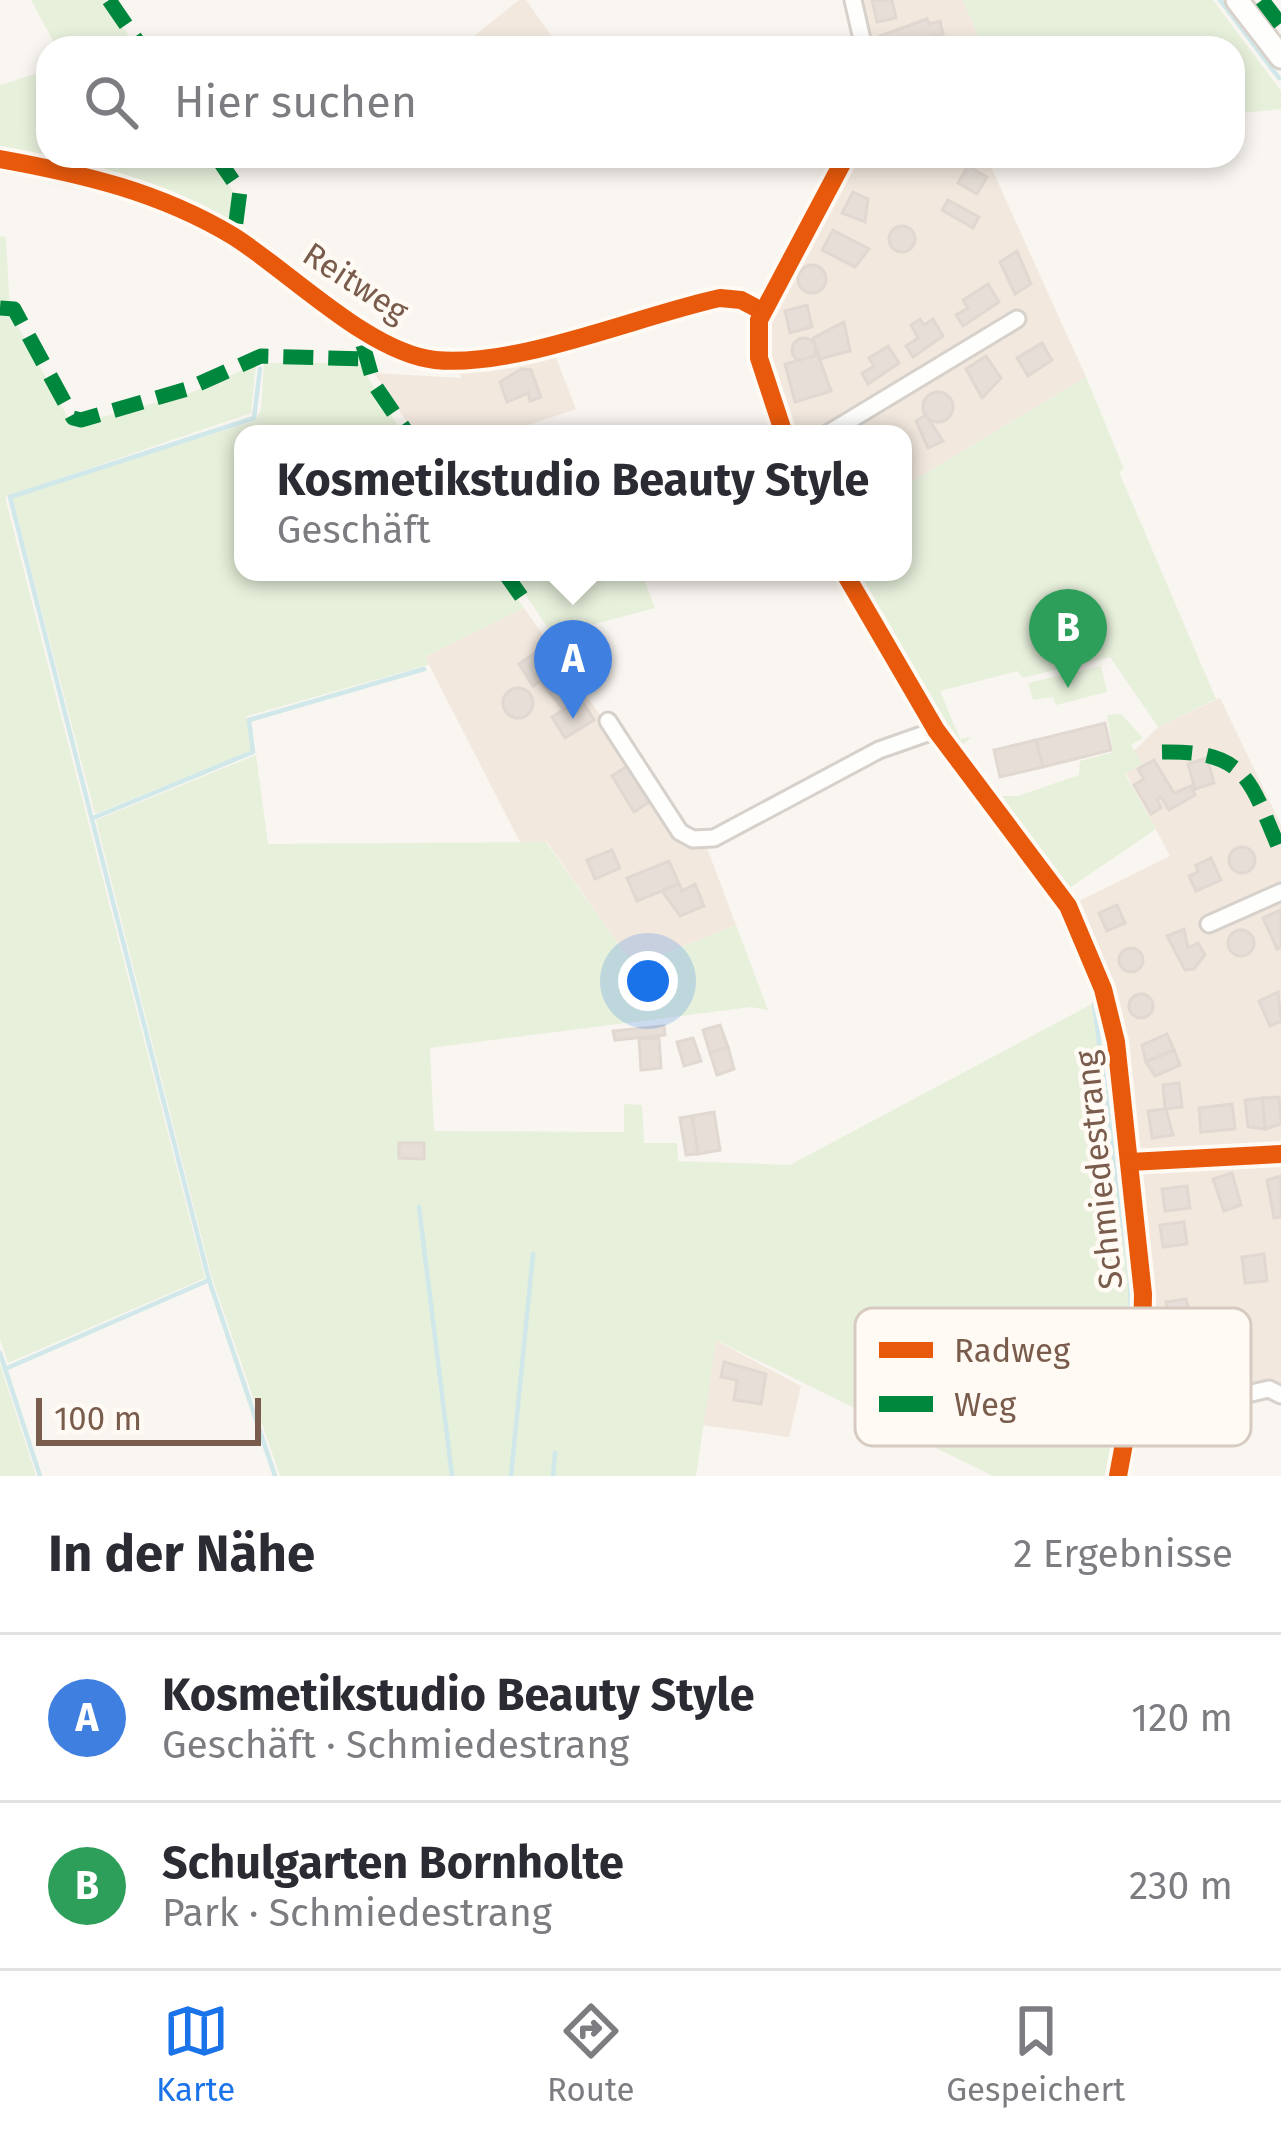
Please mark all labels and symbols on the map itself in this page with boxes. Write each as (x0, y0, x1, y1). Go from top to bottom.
street label: Reitweg (295, 234, 416, 332)
pin: B (1029, 589, 1107, 688)
pin: A (534, 620, 612, 719)
your location (618, 951, 678, 1011)
street label: Schmiedestrang (1066, 1048, 1131, 1291)
legend (855, 1308, 1251, 1446)
text: Radweg (954, 1331, 1071, 1371)
text: Weg (954, 1385, 1017, 1425)
scale bar (36, 1392, 261, 1445)

